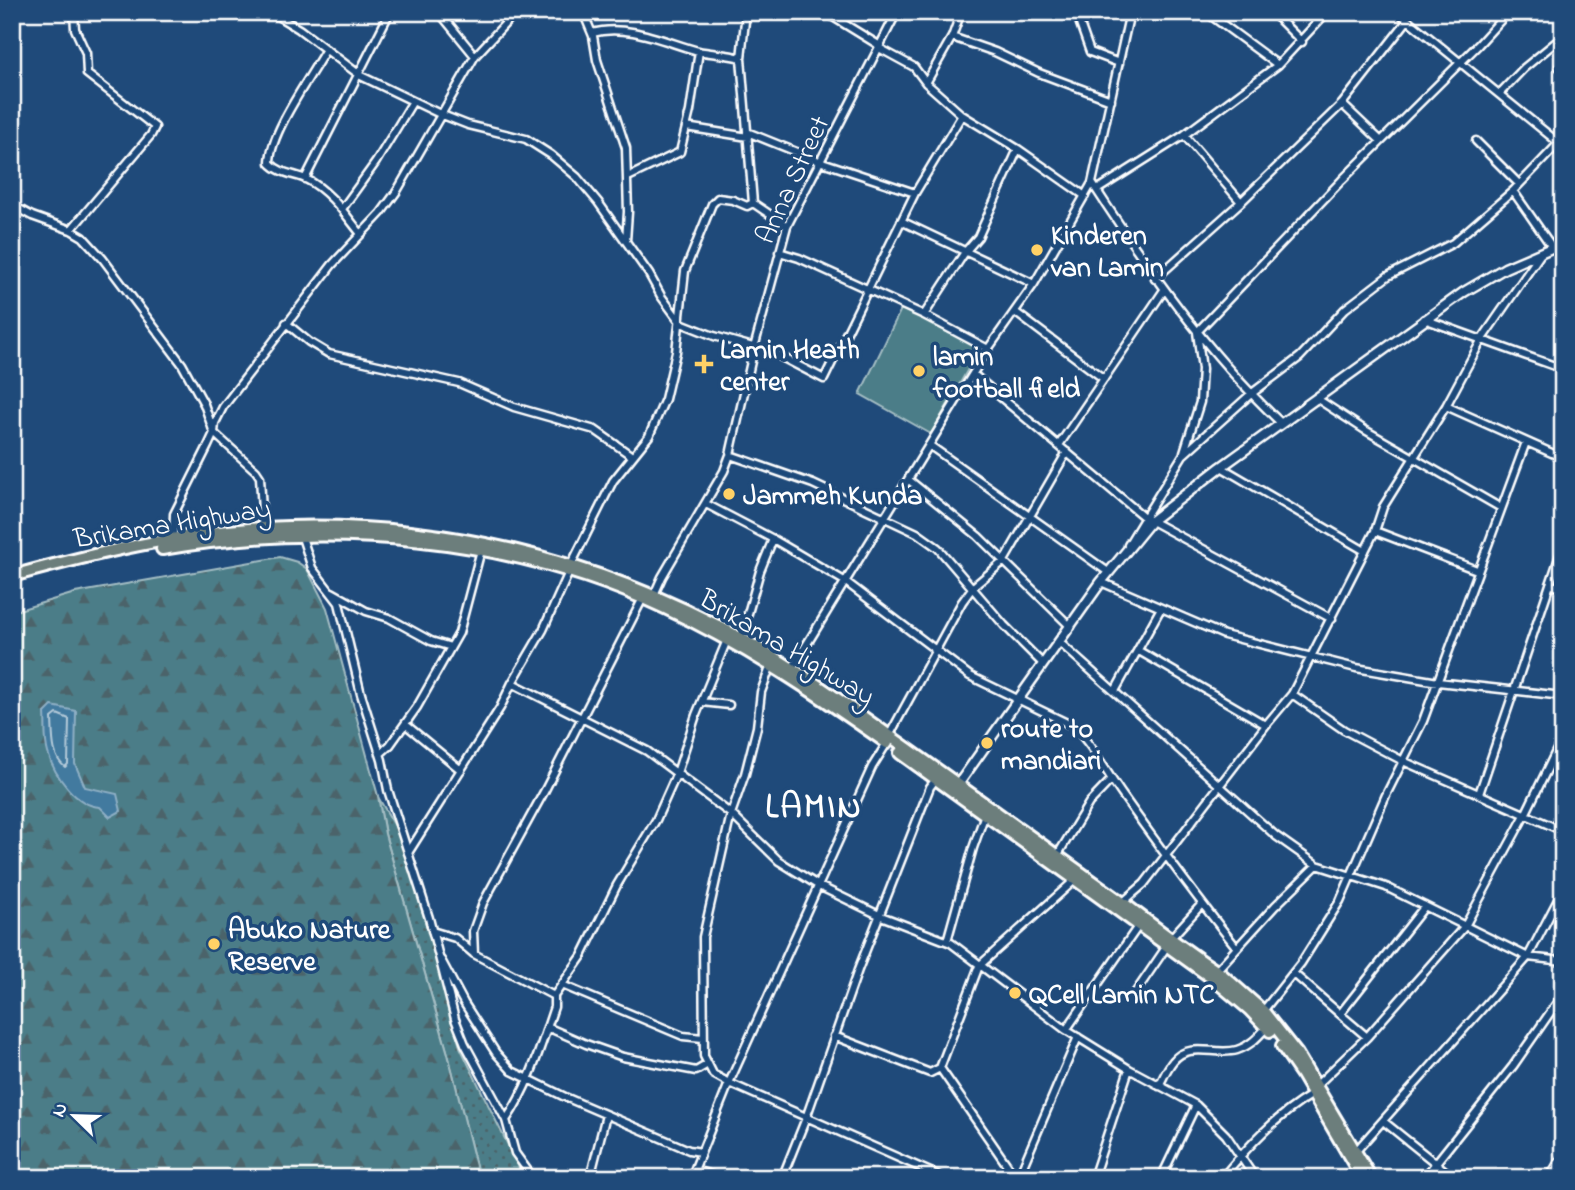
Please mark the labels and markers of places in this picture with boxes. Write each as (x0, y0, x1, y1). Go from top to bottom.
place label: Kinderen van Lamin (1050, 217, 1164, 290)
marker: Kinderen van Lamin (1029, 242, 1045, 258)
place label: Lamin Heath center (720, 331, 860, 404)
place label: lamin football field (932, 338, 1080, 411)
marker: Lamin Heath center (694, 354, 714, 374)
marker: lamin football field (911, 363, 927, 379)
place label: Jammeh Kunda (743, 477, 922, 518)
marker: Jammeh Kunda (721, 486, 737, 502)
place label: route to mandiari (1001, 710, 1101, 783)
marker: route to mandiari (979, 735, 995, 751)
place label: Abuko Nature Reserve (228, 911, 392, 984)
marker: Abuko Nature Reserve (206, 936, 222, 952)
place label: QCell Lamin NTC (1029, 976, 1215, 1017)
marker: QCell Lamin NTC (1007, 985, 1023, 1001)

